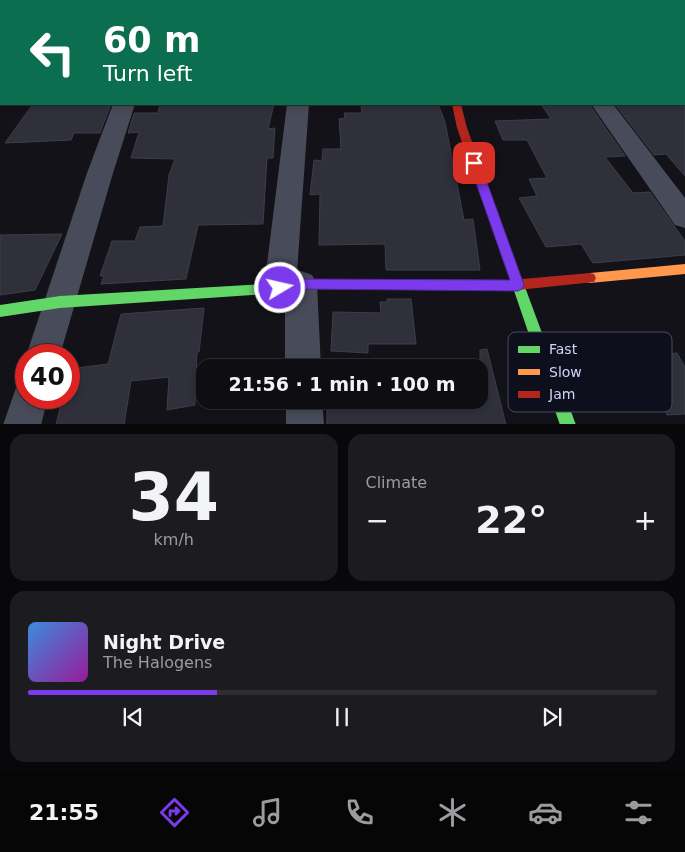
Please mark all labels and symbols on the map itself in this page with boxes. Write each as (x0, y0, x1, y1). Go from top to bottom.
pin (453, 142, 495, 184)
position arrow (253, 261, 305, 313)
legend (508, 332, 672, 412)
text: Fast (549, 341, 578, 357)
speed limit sign: 40 (15, 344, 80, 409)
text: Slow (549, 364, 582, 380)
text: Jam (548, 386, 575, 402)

